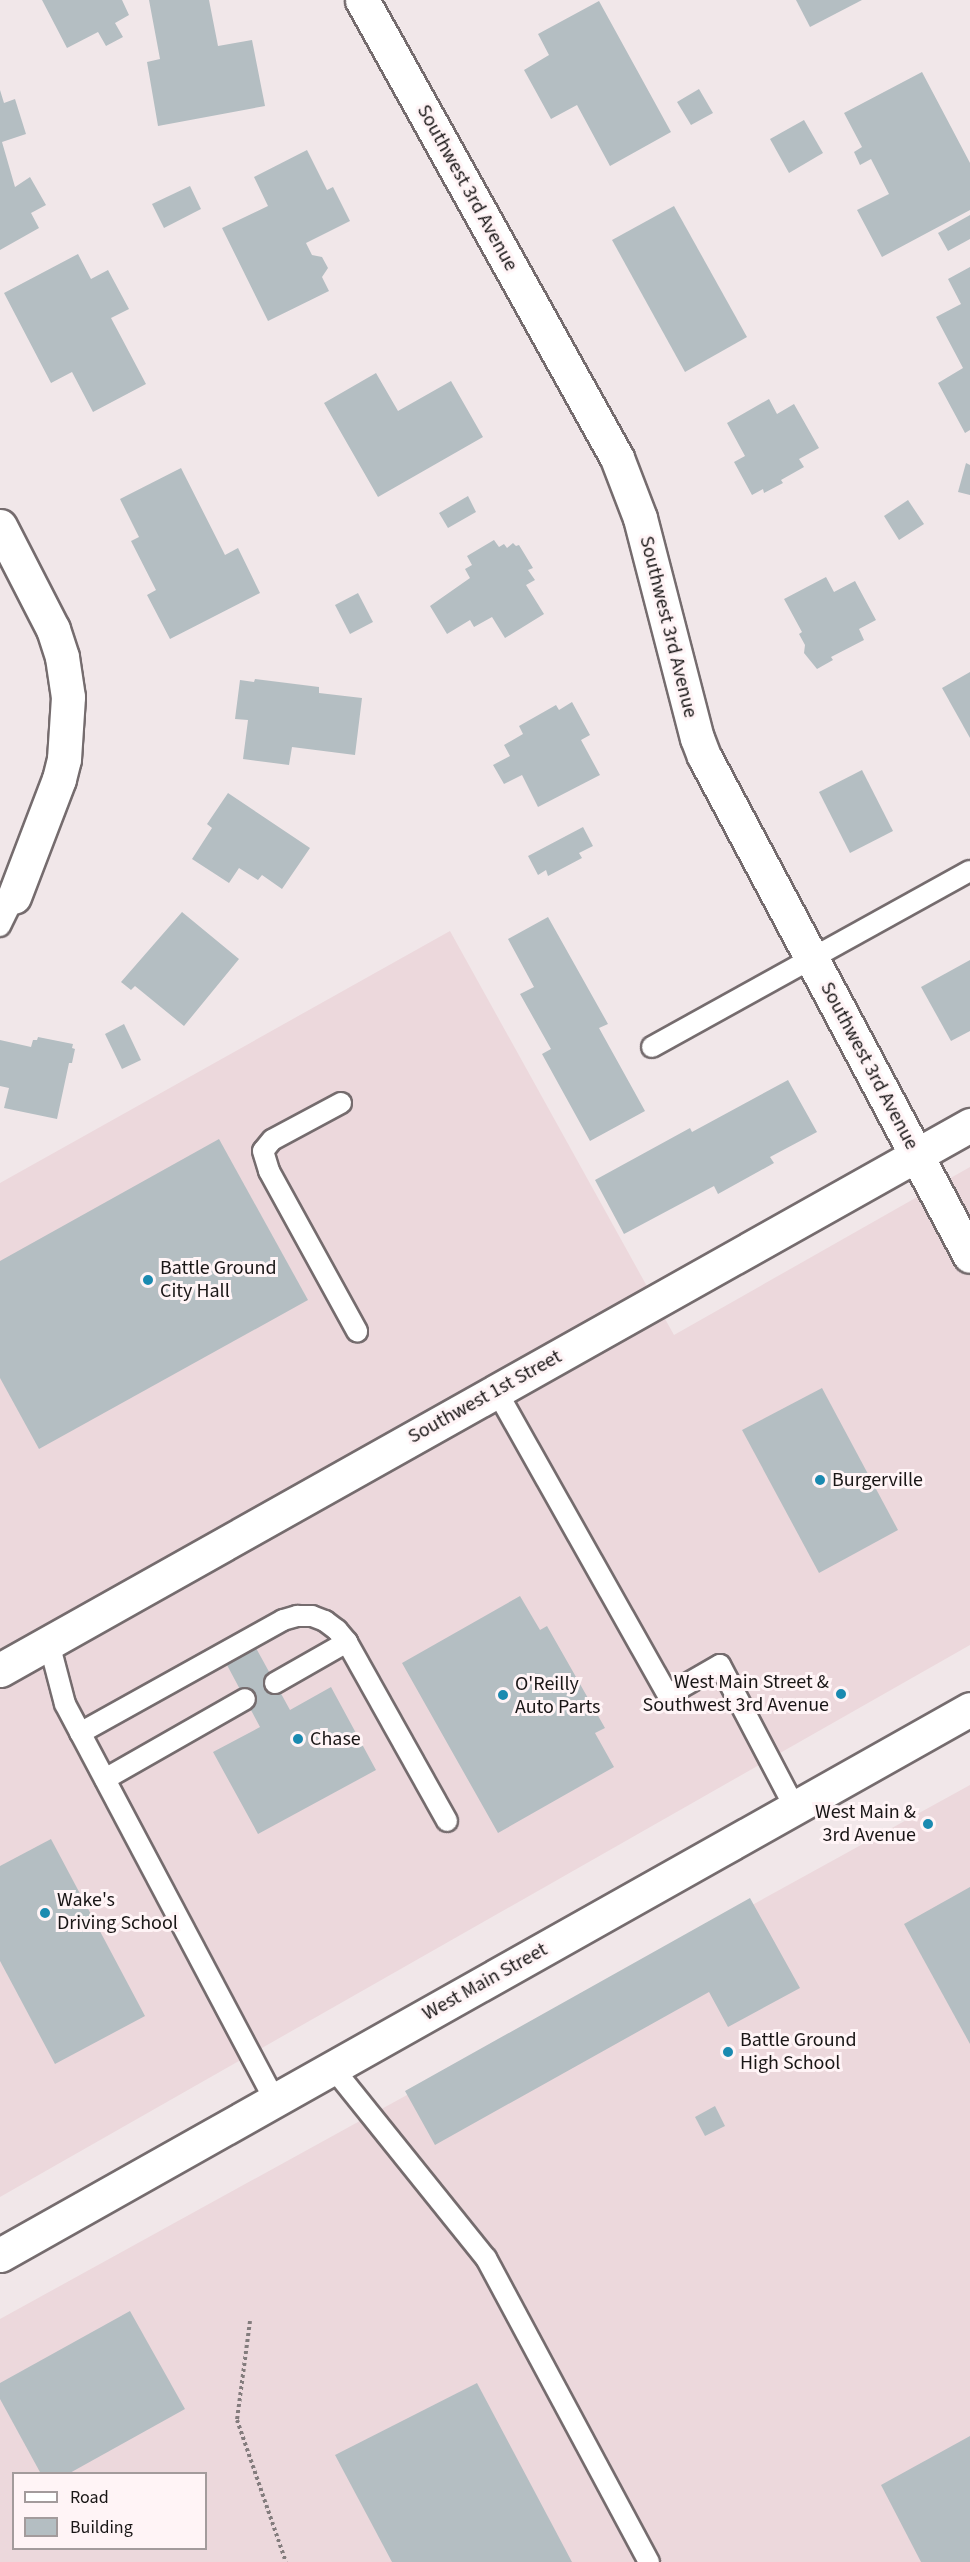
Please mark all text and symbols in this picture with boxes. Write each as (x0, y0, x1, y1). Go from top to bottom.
street label: Southwest 3rd Avenue (411, 101, 523, 275)
street label: Southwest 3rd Avenue (634, 534, 702, 720)
street label: Southwest 3rd Avenue (815, 978, 923, 1154)
place label: Battle Ground City Hall (160, 1256, 277, 1303)
marker: Battle Ground City Hall (141, 1273, 155, 1287)
street label: Southwest 1st Street (404, 1345, 566, 1449)
place label: Burgerville (832, 1468, 923, 1492)
marker: Burgerville (813, 1473, 827, 1487)
place label: West Main Street & Southwest 3rd Avenue (643, 1670, 829, 1717)
place label: O'Reilly Auto Parts (515, 1672, 600, 1719)
marker: West Main Street & Southwest 3rd Avenue (834, 1687, 848, 1701)
marker: O'Reilly Auto Parts (496, 1688, 510, 1702)
place label: Chase (310, 1727, 361, 1751)
marker: Chase (291, 1732, 305, 1746)
place label: West Main & 3rd Avenue (815, 1800, 916, 1847)
marker: West Main & 3rd Avenue (921, 1817, 935, 1831)
place label: Wake's Driving School (57, 1889, 178, 1936)
marker: Wake's Driving School (38, 1906, 52, 1920)
street label: West Main Street (418, 1938, 552, 2026)
place label: Battle Ground High School (740, 2028, 857, 2075)
marker: Battle Ground High School (721, 2045, 735, 2059)
legend (12, 2472, 207, 2550)
text: Road (70, 2485, 109, 2510)
text: Building (70, 2515, 133, 2540)

